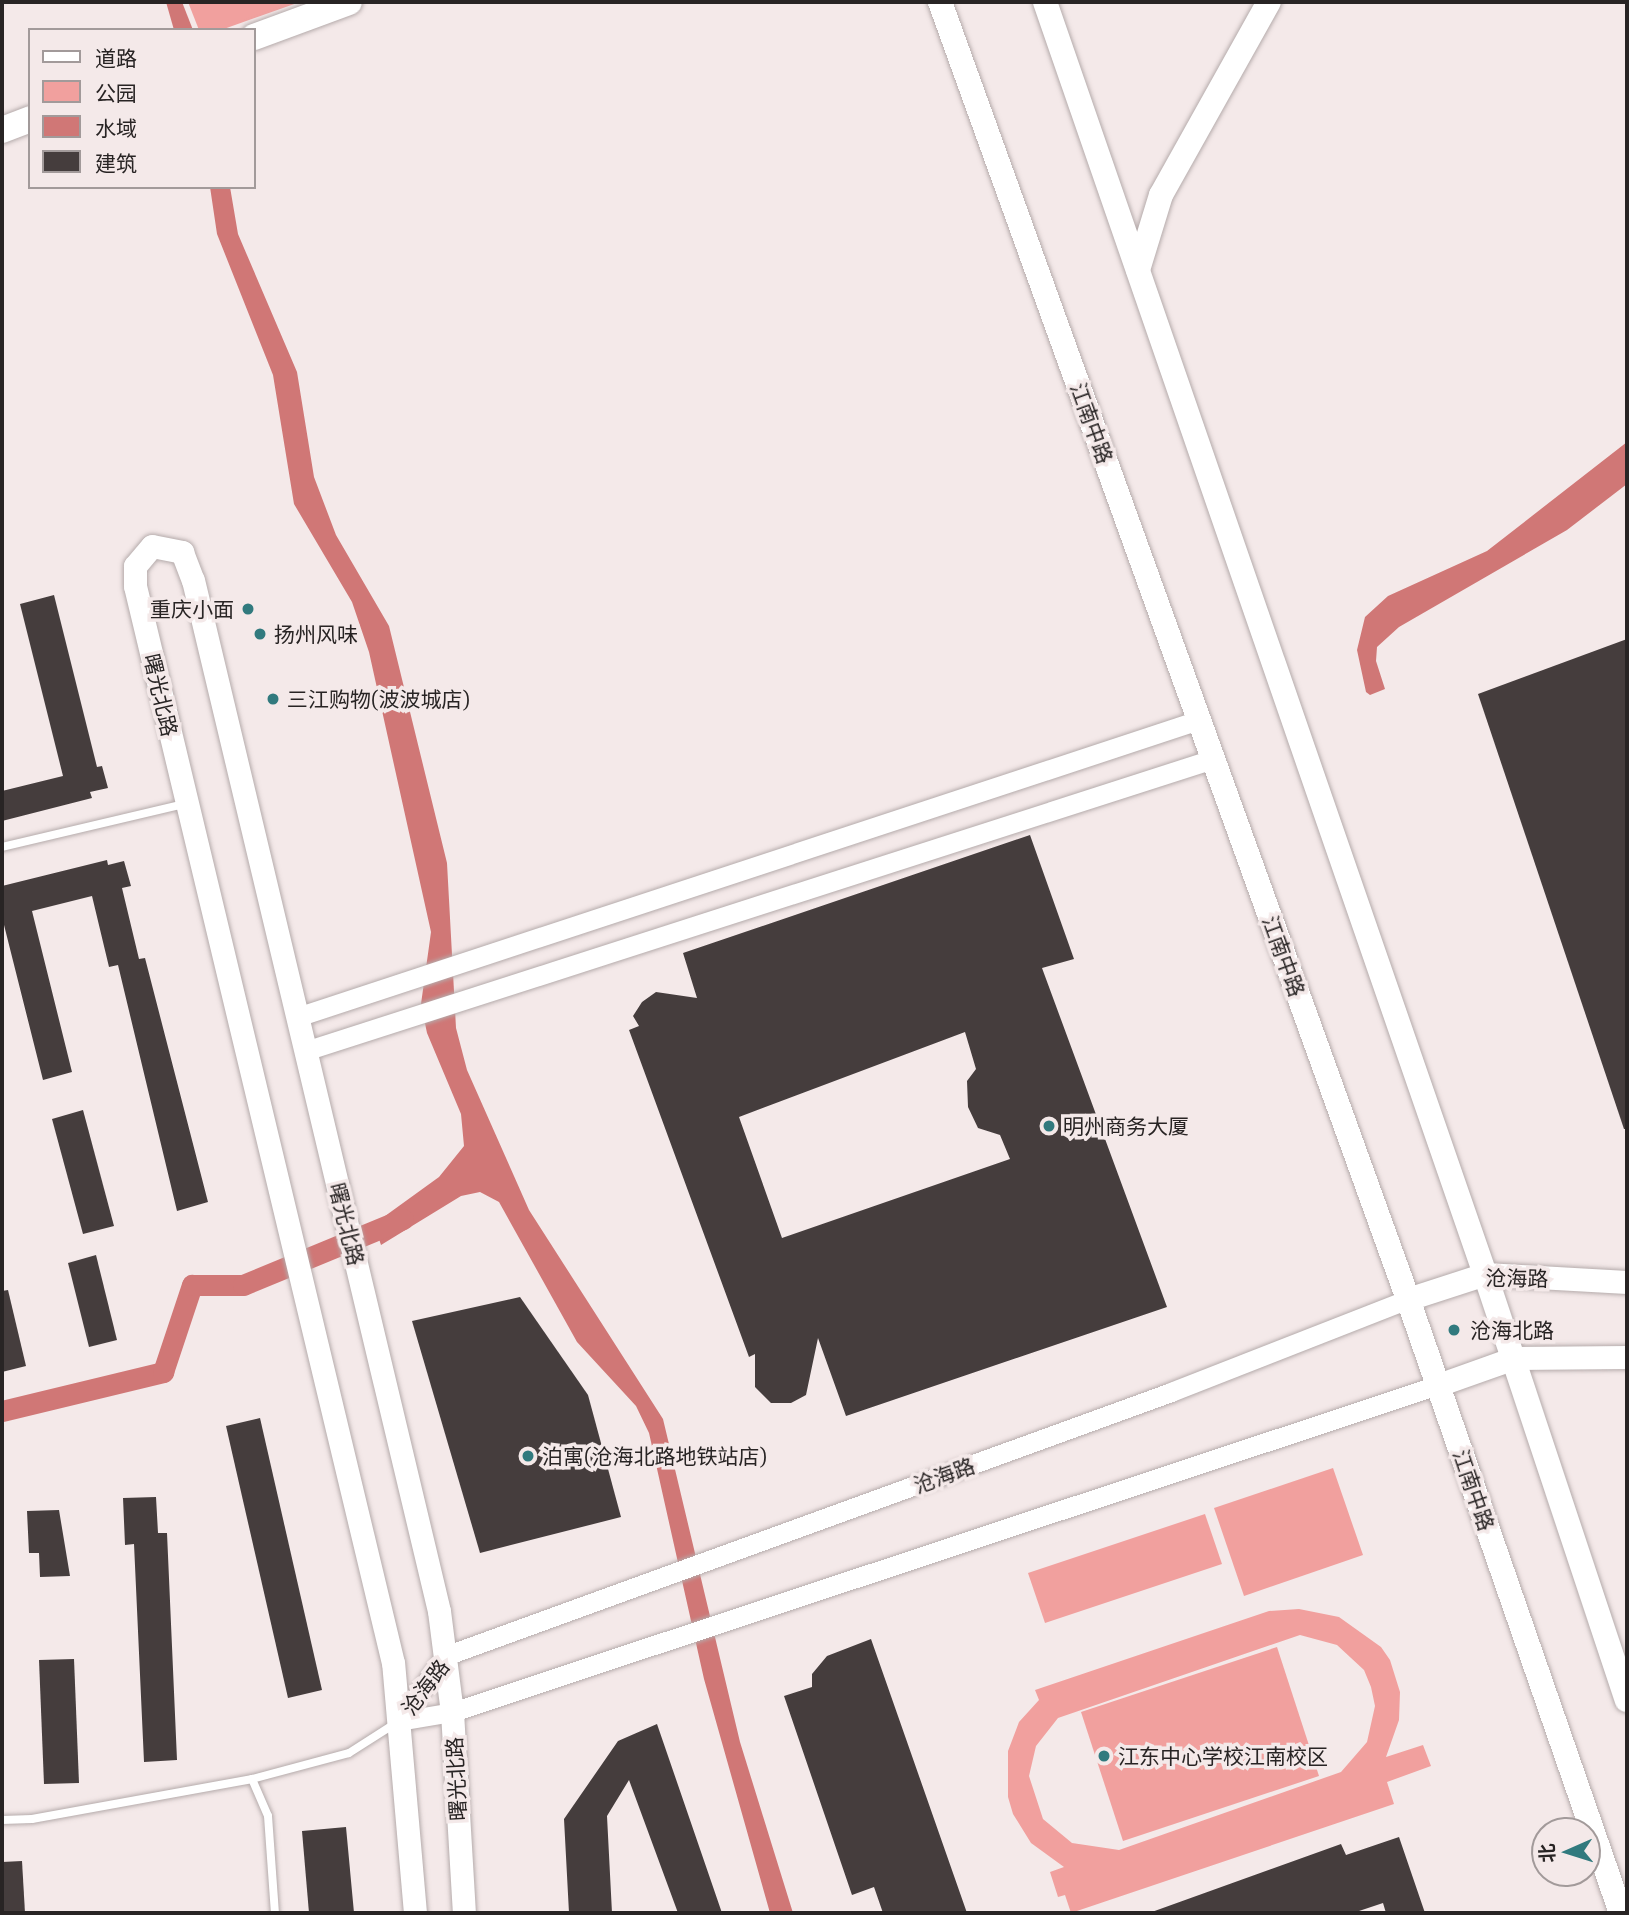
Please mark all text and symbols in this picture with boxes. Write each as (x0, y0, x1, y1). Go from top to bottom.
legend (28, 28, 256, 189)
text: 道路 (95, 45, 137, 70)
text: 公园 (95, 80, 137, 105)
text: 水域 (95, 115, 137, 140)
text: 建筑 (95, 150, 137, 175)
street label: 江南中路 (1066, 379, 1118, 467)
place label: 重庆小面 (150, 596, 234, 622)
marker: 重庆小面 (240, 601, 256, 617)
place label: 扬州风味 (274, 621, 358, 647)
marker: 扬州风味 (252, 626, 268, 642)
street label: 曙光北路 (139, 651, 183, 739)
place label: 三江购物(波波城店) (287, 686, 470, 712)
marker: 三江购物(波波城店) (265, 691, 281, 707)
street label: 江南中路 (1258, 912, 1310, 1000)
place label: 明州商务大厦 (1063, 1113, 1189, 1139)
marker: 明州商务大厦 (1041, 1118, 1057, 1134)
street label: 曙光北路 (325, 1180, 369, 1268)
street label: 沧海路 (1485, 1265, 1549, 1291)
place label: 沧海北路 (1470, 1317, 1554, 1343)
marker: 沧海北路 (1444, 1320, 1464, 1340)
place label: 泊寓(沧海北路地铁站店) (542, 1443, 767, 1469)
street label: 江南中路 (1448, 1446, 1500, 1534)
marker: 泊寓(沧海北路地铁站店) (520, 1448, 536, 1464)
street label: 沧海路 (910, 1452, 978, 1498)
street label: 沧海路 (396, 1654, 454, 1720)
street label: 曙光北路 (441, 1736, 471, 1822)
place label: 江东中心学校江南校区 (1118, 1743, 1328, 1769)
marker: 江东中心学校江南校区 (1096, 1748, 1112, 1764)
north arrow (1531, 1817, 1601, 1887)
text: 北 (1535, 1843, 1559, 1863)

